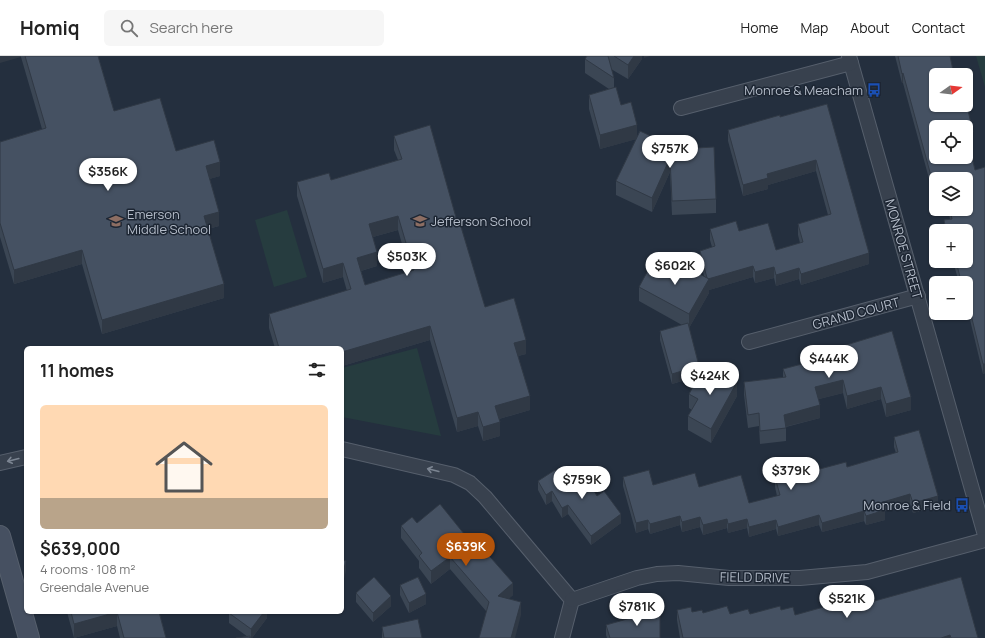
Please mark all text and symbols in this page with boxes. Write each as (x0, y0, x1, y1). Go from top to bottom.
search box (104, 10, 384, 46)
text: Homiq (20, 15, 80, 41)
icon: search (118, 17, 140, 39)
text: Search here (150, 17, 233, 38)
text: Home (741, 18, 778, 37)
text: Map (800, 18, 828, 37)
text: About (850, 18, 890, 37)
text: Contact (912, 18, 965, 37)
north arrow (929, 68, 973, 112)
map controls (929, 68, 973, 320)
place label: Monroe & Meacham (744, 81, 863, 99)
bus stop icon: Monroe & Meacham (866, 82, 882, 98)
button: locate (929, 120, 973, 164)
pin: $757K (642, 135, 698, 169)
text: $757K (651, 139, 689, 157)
pin: $356K (80, 158, 136, 192)
text: $356K (88, 162, 128, 180)
button: layers (929, 172, 973, 216)
street label: MONROE STREET (881, 197, 927, 301)
place label: Emerson Middle School (127, 205, 211, 238)
place label: Jefferson School (431, 212, 531, 230)
school or university icon: Emerson Middle School (108, 213, 124, 229)
school or university icon: Jefferson School (412, 213, 428, 229)
button: + (929, 224, 973, 268)
pin: $503K (379, 243, 435, 277)
text: $503K (387, 247, 427, 265)
pin: $602K (647, 252, 703, 286)
text: $602K (655, 256, 695, 274)
button: − (929, 276, 973, 320)
street label: GRAND COURT (810, 293, 902, 333)
pin: $444K (801, 345, 857, 379)
text: $444K (809, 349, 849, 367)
text: 11 homes (40, 359, 114, 382)
icon: filters (306, 359, 328, 381)
pin: $424K (682, 362, 738, 396)
text: $424K (690, 366, 730, 384)
icon: home (148, 431, 220, 503)
one-way arrow (7, 457, 20, 464)
pin: $379K (763, 457, 819, 491)
text: $379K (771, 461, 811, 479)
one-way arrow (427, 466, 440, 473)
pin: $759K (554, 466, 610, 500)
text: $759K (562, 470, 602, 488)
place label: Monroe & Field (863, 496, 951, 514)
bus stop icon: Monroe & Field (954, 497, 970, 513)
pin: $639K (438, 533, 494, 567)
text: $639,000 (40, 537, 120, 560)
text: $639K (446, 537, 486, 555)
text: 4 rooms · 108 m² (40, 560, 136, 578)
street label: FIELD DRIVE (720, 567, 790, 587)
text: Greendale Avenue (40, 578, 149, 596)
pin: $521K (819, 585, 875, 619)
text: $521K (828, 589, 866, 607)
pin: $781K (609, 593, 665, 627)
text: $781K (618, 597, 656, 615)

